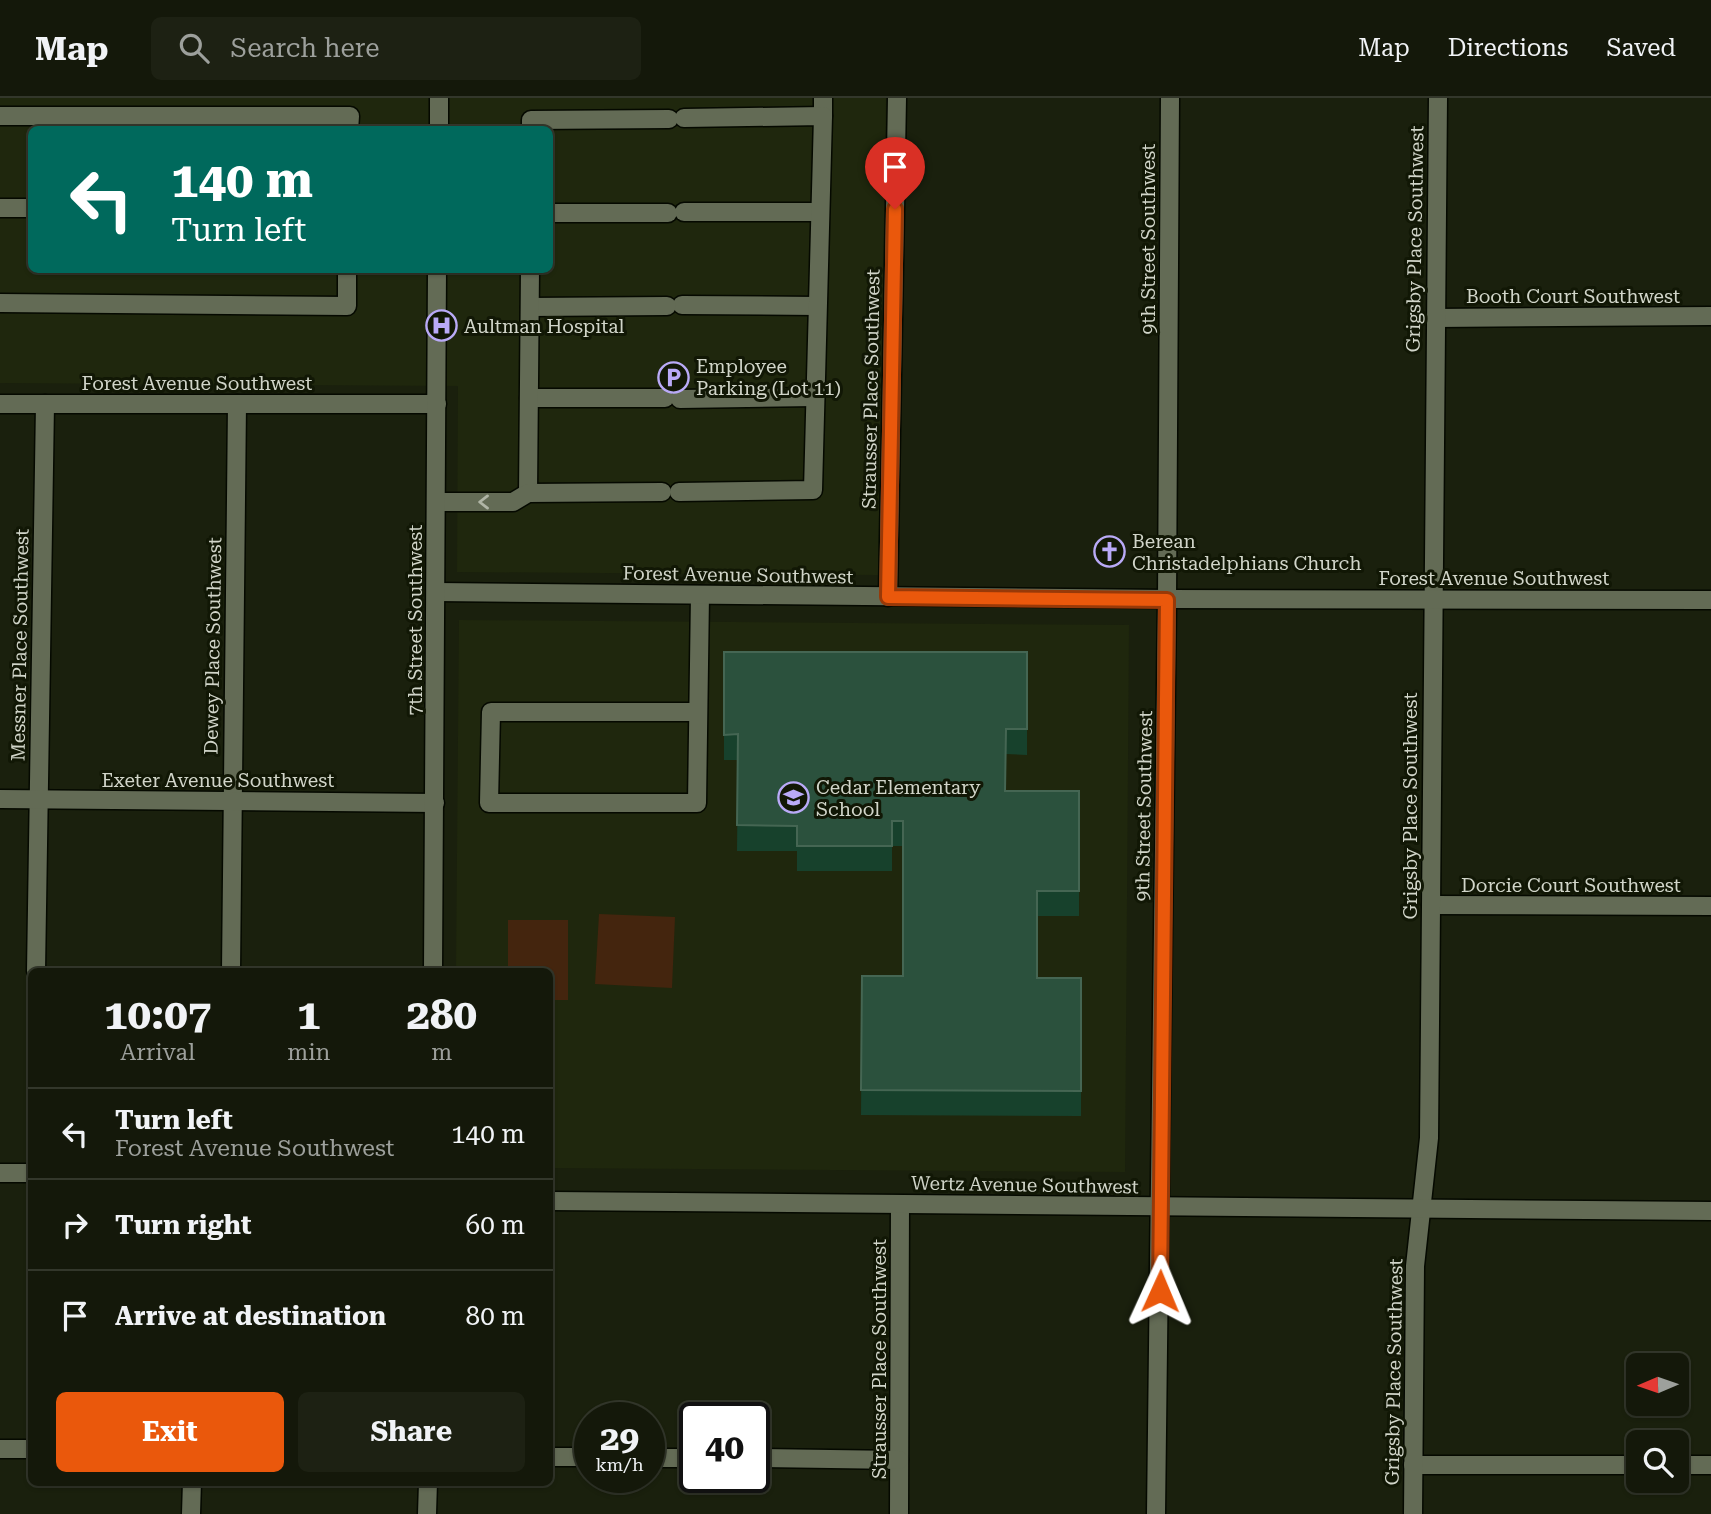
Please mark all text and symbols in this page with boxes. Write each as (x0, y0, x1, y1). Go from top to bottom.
search box (151, 17, 641, 80)
text: Map (35, 29, 109, 68)
icon: search (175, 29, 213, 67)
text: Search here (231, 33, 380, 63)
text: Map (1358, 34, 1410, 62)
text: Directions (1448, 34, 1568, 62)
text: Saved (1606, 34, 1676, 62)
street label: Grigsby Place Southwest (1402, 125, 1428, 353)
pin (865, 137, 925, 209)
street label: 9th Street Southwest (1137, 144, 1160, 334)
icon: arrive (876, 148, 914, 186)
text: 140 m (171, 152, 313, 209)
icon: left (56, 154, 147, 245)
text: Turn left (171, 211, 306, 249)
street label: Strausser Place Southwest (857, 269, 885, 509)
street label: Booth Court Southwest (1466, 285, 1680, 308)
hospital icon: Aultman Hospital (424, 309, 458, 343)
place label: Aultman Hospital (464, 315, 625, 338)
place label: Employee Parking (Lot 11) (696, 355, 841, 400)
parking icon: Employee Parking (Lot 11) (656, 360, 690, 394)
street label: Forest Avenue Southwest (82, 372, 312, 395)
one-way arrow (478, 494, 489, 510)
street label: 7th Street Southwest (404, 525, 427, 715)
street label: Messner Place Southwest (6, 529, 34, 761)
place label: Berean Christadelphians Church (1132, 530, 1362, 575)
church icon: Berean Christadelphians Church (1092, 535, 1126, 569)
street label: Dewey Place Southwest (200, 537, 226, 755)
street label: Forest Avenue Southwest (622, 561, 854, 589)
street label: Forest Avenue Southwest (1379, 567, 1609, 590)
street label: Grigsby Place Southwest (1399, 693, 1422, 920)
street label: 9th Street Southwest (1131, 710, 1157, 902)
street label: Exeter Avenue Southwest (102, 769, 334, 792)
place label: Cedar Elementary School (816, 776, 981, 821)
school or university icon: Cedar Elementary School (776, 781, 810, 815)
street label: Dorcie Court Southwest (1461, 874, 1681, 897)
text: 10:07 (104, 990, 211, 1039)
text: 1 (297, 990, 321, 1039)
text: 280 (406, 990, 477, 1039)
text: Arrival (120, 1039, 195, 1066)
text: min (287, 1039, 330, 1066)
text: m (431, 1039, 452, 1066)
text: Turn left (115, 1105, 233, 1135)
icon: left (56, 1115, 94, 1153)
text: 140 m (451, 1119, 525, 1149)
text: Forest Avenue Southwest (115, 1135, 394, 1162)
street label: Wertz Avenue Southwest (911, 1172, 1139, 1198)
icon: right (56, 1206, 94, 1244)
text: Turn right (115, 1210, 251, 1240)
text: 60 m (466, 1210, 525, 1240)
street label: Strausser Place Southwest (868, 1239, 891, 1479)
position arrow (1123, 1254, 1197, 1328)
street label: Grigsby Place Southwest (1381, 1258, 1407, 1486)
icon: arrive (56, 1297, 94, 1335)
text: Arrive at destination (115, 1301, 386, 1331)
text: 80 m (466, 1301, 525, 1331)
north arrow (1626, 1353, 1689, 1416)
map controls (1626, 1353, 1689, 1493)
button: Exit (56, 1392, 284, 1472)
button: Share (298, 1392, 525, 1472)
speed limit sign: 40 (679, 1402, 770, 1493)
text: 29 (600, 1418, 639, 1459)
button: search (1626, 1430, 1689, 1493)
text: km/h (595, 1454, 644, 1475)

